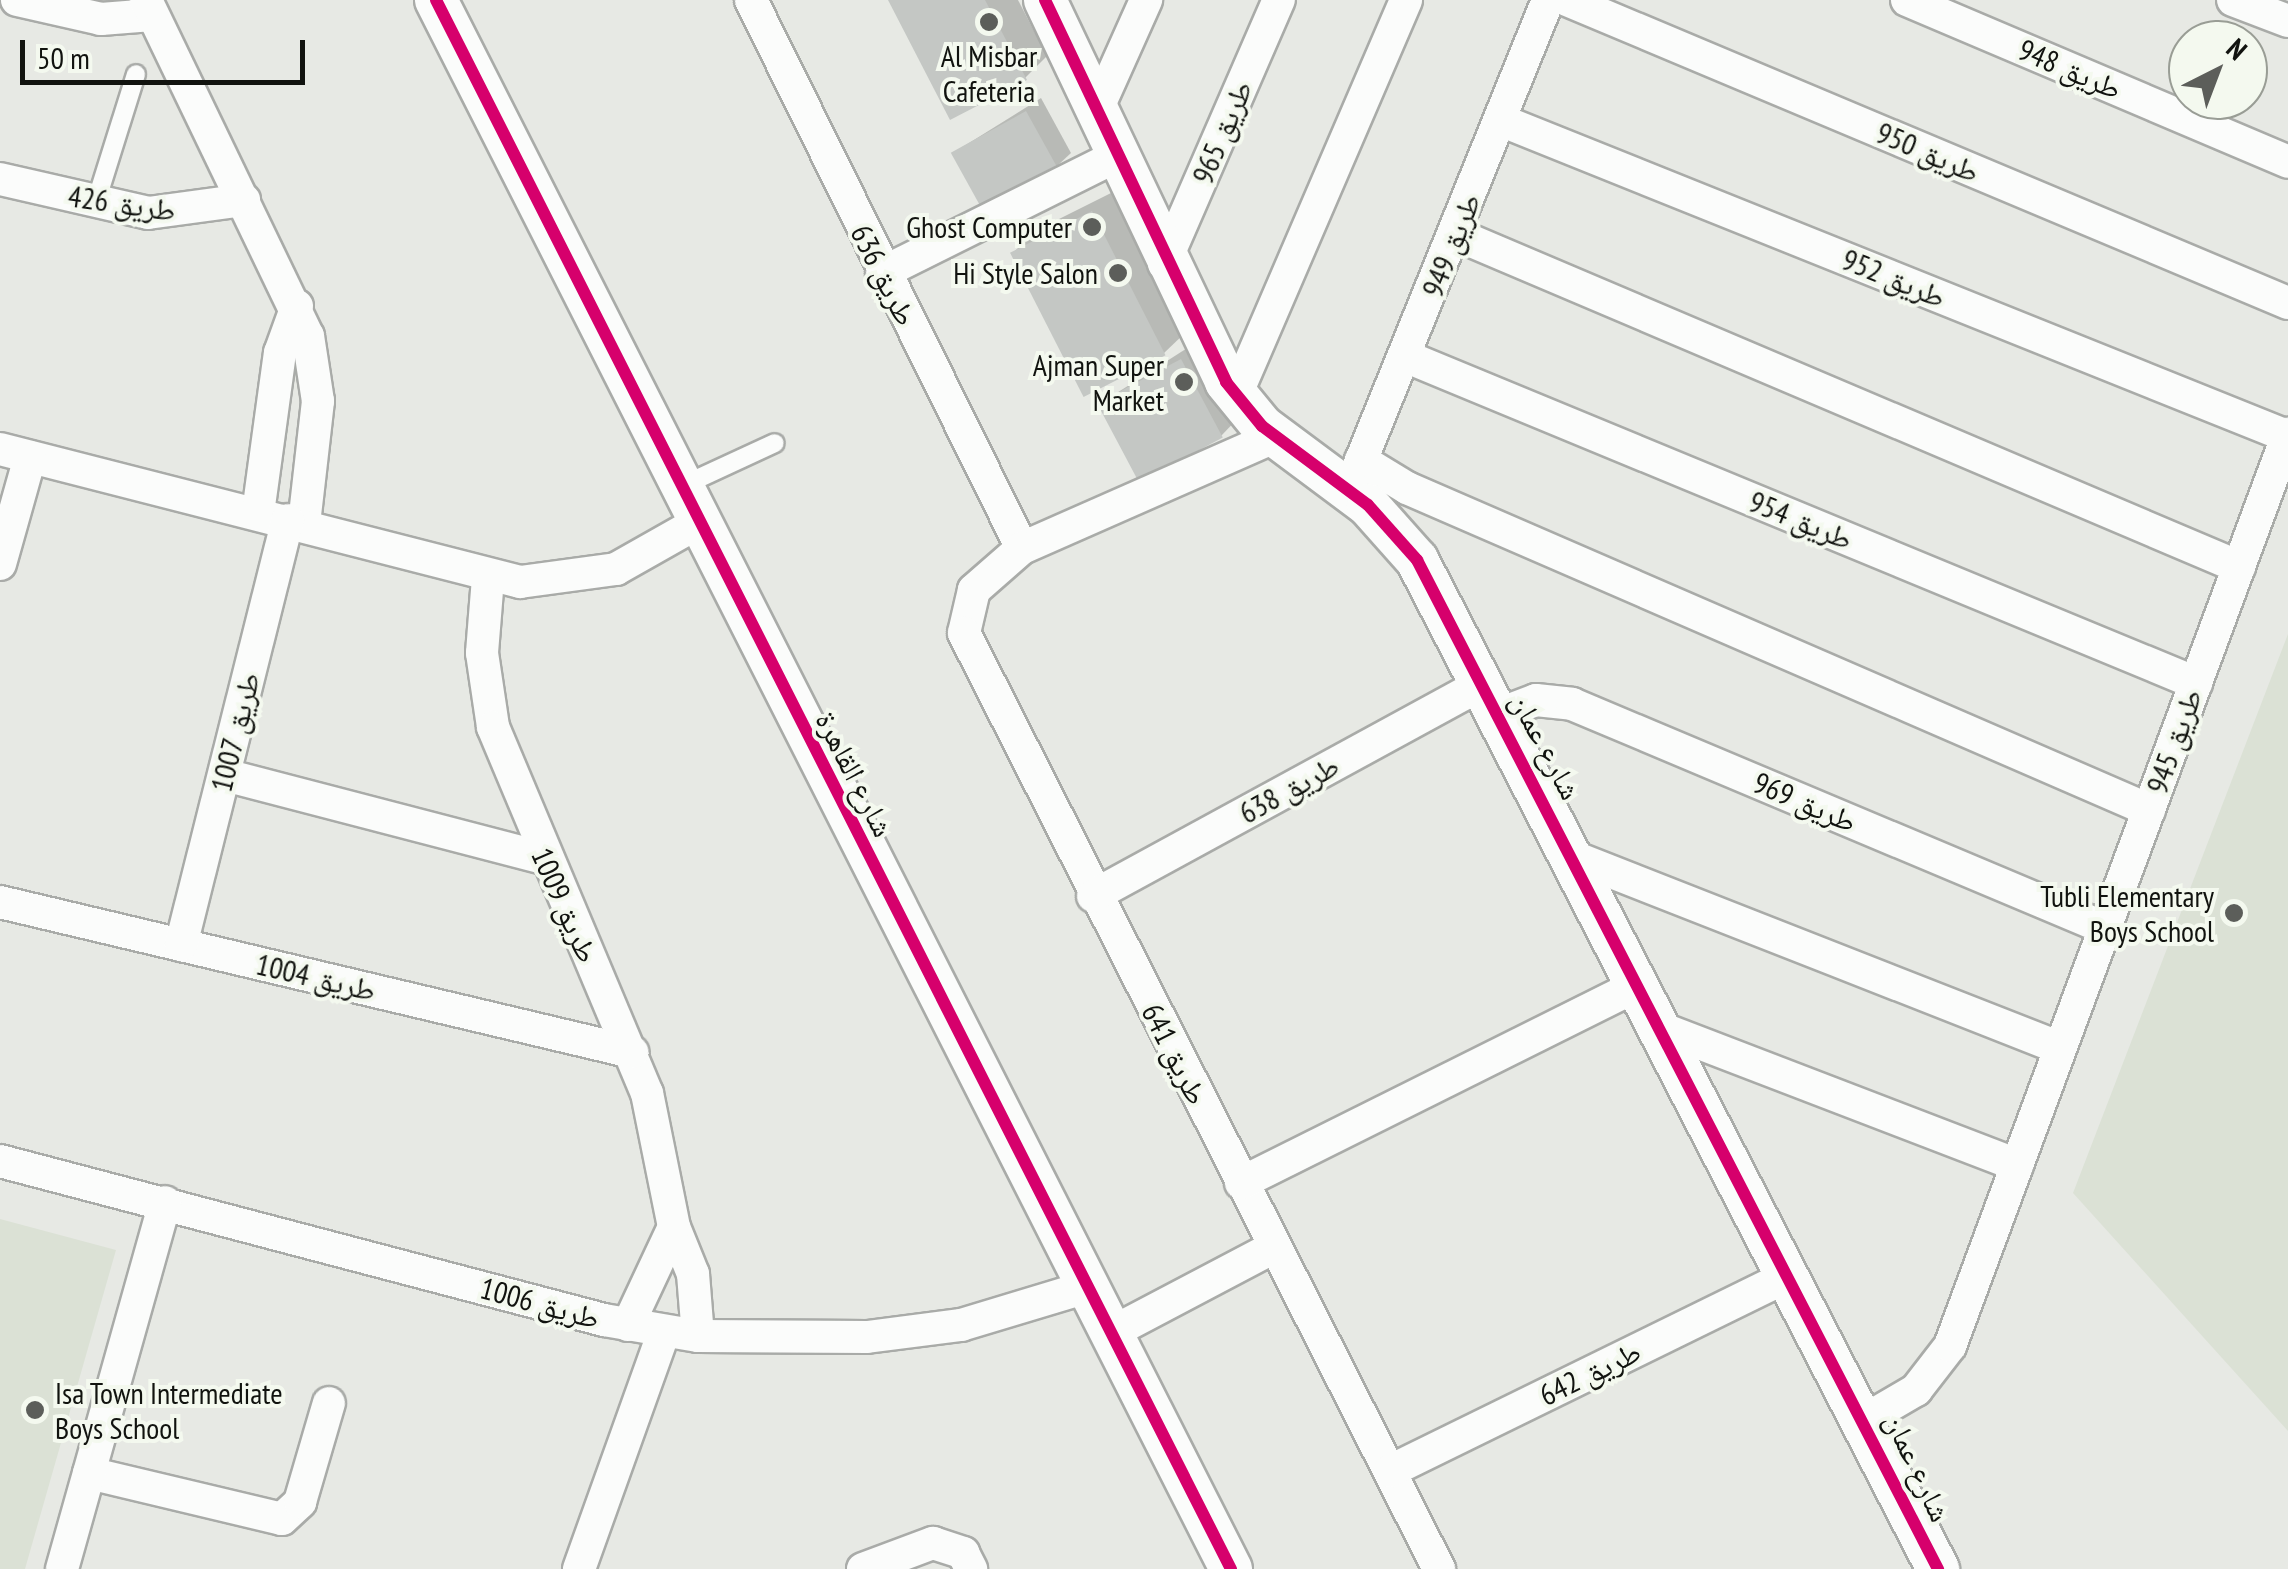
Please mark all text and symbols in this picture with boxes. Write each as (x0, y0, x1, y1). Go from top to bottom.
marker: Al Misbar Cafeteria (978, 11, 1000, 33)
scale bar (25, 20, 310, 82)
north arrow (2168, 20, 2268, 120)
text: N (2219, 30, 2255, 68)
street label: طريق 948 (2013, 31, 2127, 107)
text: 50 m (37, 38, 90, 77)
place label: Al Misbar Cafeteria (941, 38, 1037, 108)
street label: طريق 965 (1184, 75, 1260, 189)
street label: طريق 950 (1871, 114, 1985, 190)
street label: طريق 426 (66, 178, 178, 228)
street label: طريق 949 (1414, 188, 1488, 302)
place label: Ghost Computer (906, 209, 1072, 245)
marker: Ghost Computer (1081, 216, 1103, 238)
street label: طريق 636 (843, 219, 925, 331)
street label: طريق 952 (1837, 241, 1951, 315)
place label: Hi Style Salon (953, 255, 1098, 291)
marker: Hi Style Salon (1107, 262, 1129, 284)
place label: Ajman Super Market (1033, 347, 1164, 418)
marker: Ajman Super Market (1173, 371, 1195, 393)
street label: طريق 954 (1744, 483, 1858, 557)
street label: طريق 1007 (203, 669, 267, 795)
street label: طريق 945 (2139, 684, 2209, 798)
street label: شارع عمان (1503, 686, 1589, 806)
street label: شارع القاهرة (808, 705, 902, 843)
street label: طريق 638 (1233, 747, 1345, 831)
street label: طريق 969 (1748, 764, 1862, 840)
street label: طريق 1009 (524, 842, 606, 968)
place label: Tubli Elementary Boys School (2040, 878, 2214, 948)
marker: Tubli Elementary Boys School (2223, 902, 2245, 924)
street label: طريق 1004 (253, 946, 379, 1008)
street label: طريق 641 (1134, 998, 1216, 1110)
street label: طريق 1006 (477, 1270, 603, 1336)
street label: طريق 642 (1533, 1333, 1647, 1413)
place label: Isa Town Intermediate Boys School (55, 1375, 283, 1446)
marker: Isa Town Intermediate Boys School (24, 1399, 46, 1421)
street label: شارع عمان (1877, 1407, 1959, 1527)

